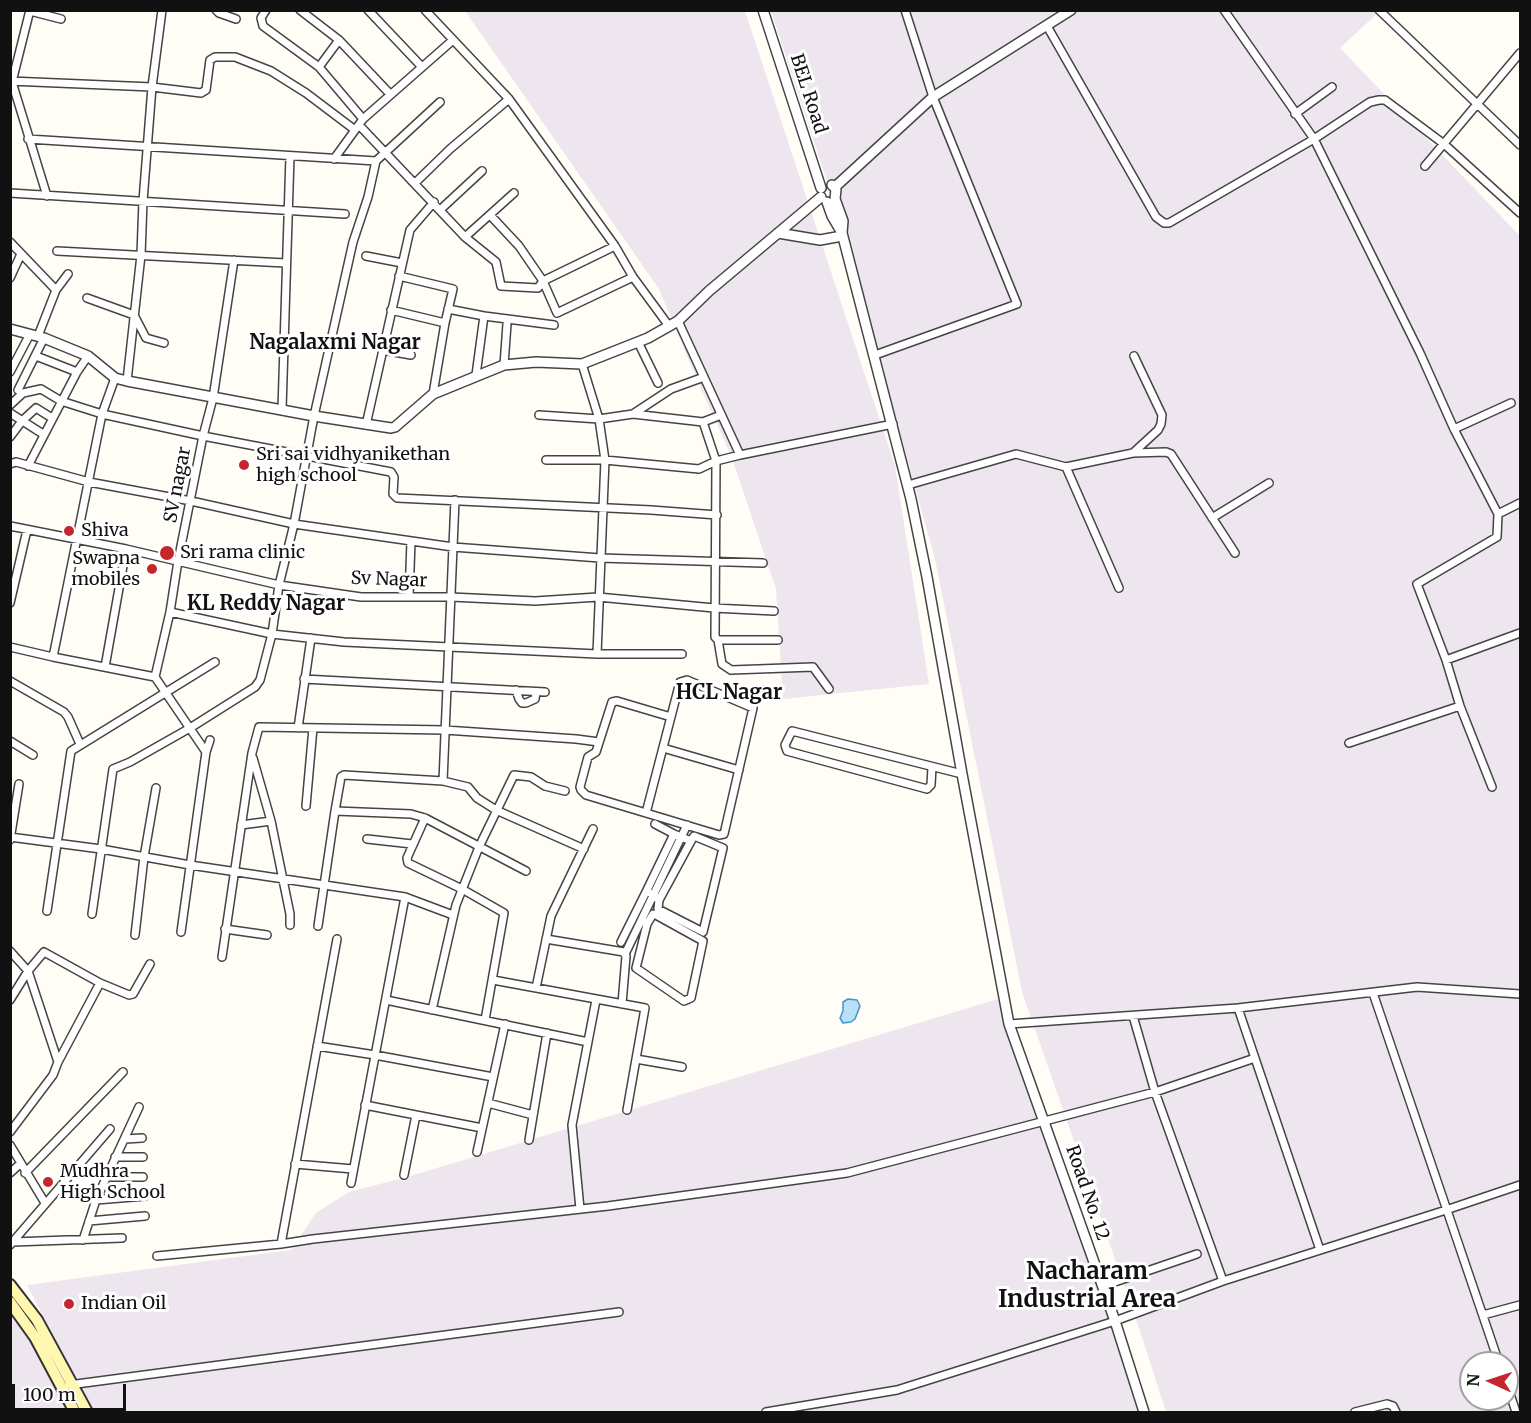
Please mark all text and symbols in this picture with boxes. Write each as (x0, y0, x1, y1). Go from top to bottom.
street label: BEL Road (785, 51, 831, 137)
district label: Nagalaxmi Nagar (249, 331, 421, 355)
place label: Sri sai vidhyanikethan high school (256, 444, 450, 486)
street label: SV nagar (160, 445, 196, 525)
marker: Sri sai vidhyanikethan high school (237, 458, 251, 472)
place label: Shiva (81, 520, 129, 542)
marker: Shiva (62, 524, 76, 538)
place label: Sri rama clinic (180, 542, 305, 564)
marker: Sri rama clinic (158, 544, 176, 562)
place label: Swapna mobiles (71, 548, 140, 590)
marker: Swapna mobiles (145, 562, 159, 576)
street label: Sv Nagar (350, 568, 428, 592)
district label: KL Reddy Nagar (187, 592, 345, 616)
district label: HCL Nagar (676, 681, 782, 705)
street label: Road No. 12 (1061, 1143, 1113, 1243)
place label: Mudhra High School (60, 1161, 165, 1204)
marker: Mudhra High School (41, 1175, 55, 1189)
district label: Nacharam Industrial Area (998, 1258, 1176, 1314)
place label: Indian Oil (81, 1293, 166, 1315)
marker: Indian Oil (62, 1297, 76, 1311)
north arrow (1459, 1351, 1519, 1411)
scale bar (15, 1372, 129, 1410)
text: N (1463, 1373, 1483, 1387)
text: 100 m (23, 1383, 76, 1406)

